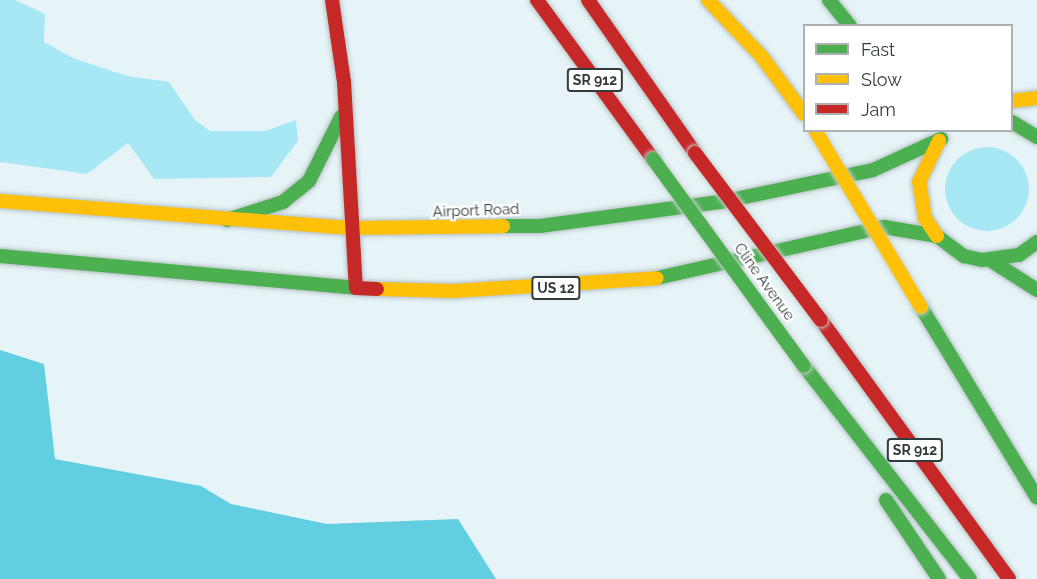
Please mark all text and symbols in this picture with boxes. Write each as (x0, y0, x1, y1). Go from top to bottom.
legend (803, 24, 1013, 132)
text: Fast (861, 39, 895, 60)
road number: SR 912 (566, 69, 624, 91)
text: Slow (861, 69, 902, 90)
text: Jam (861, 99, 896, 120)
street label: Airport Road (432, 200, 520, 222)
street label: Cline Avenue (730, 240, 798, 324)
road number: US 12 (530, 277, 582, 299)
road number: SR 912 (886, 439, 944, 461)

